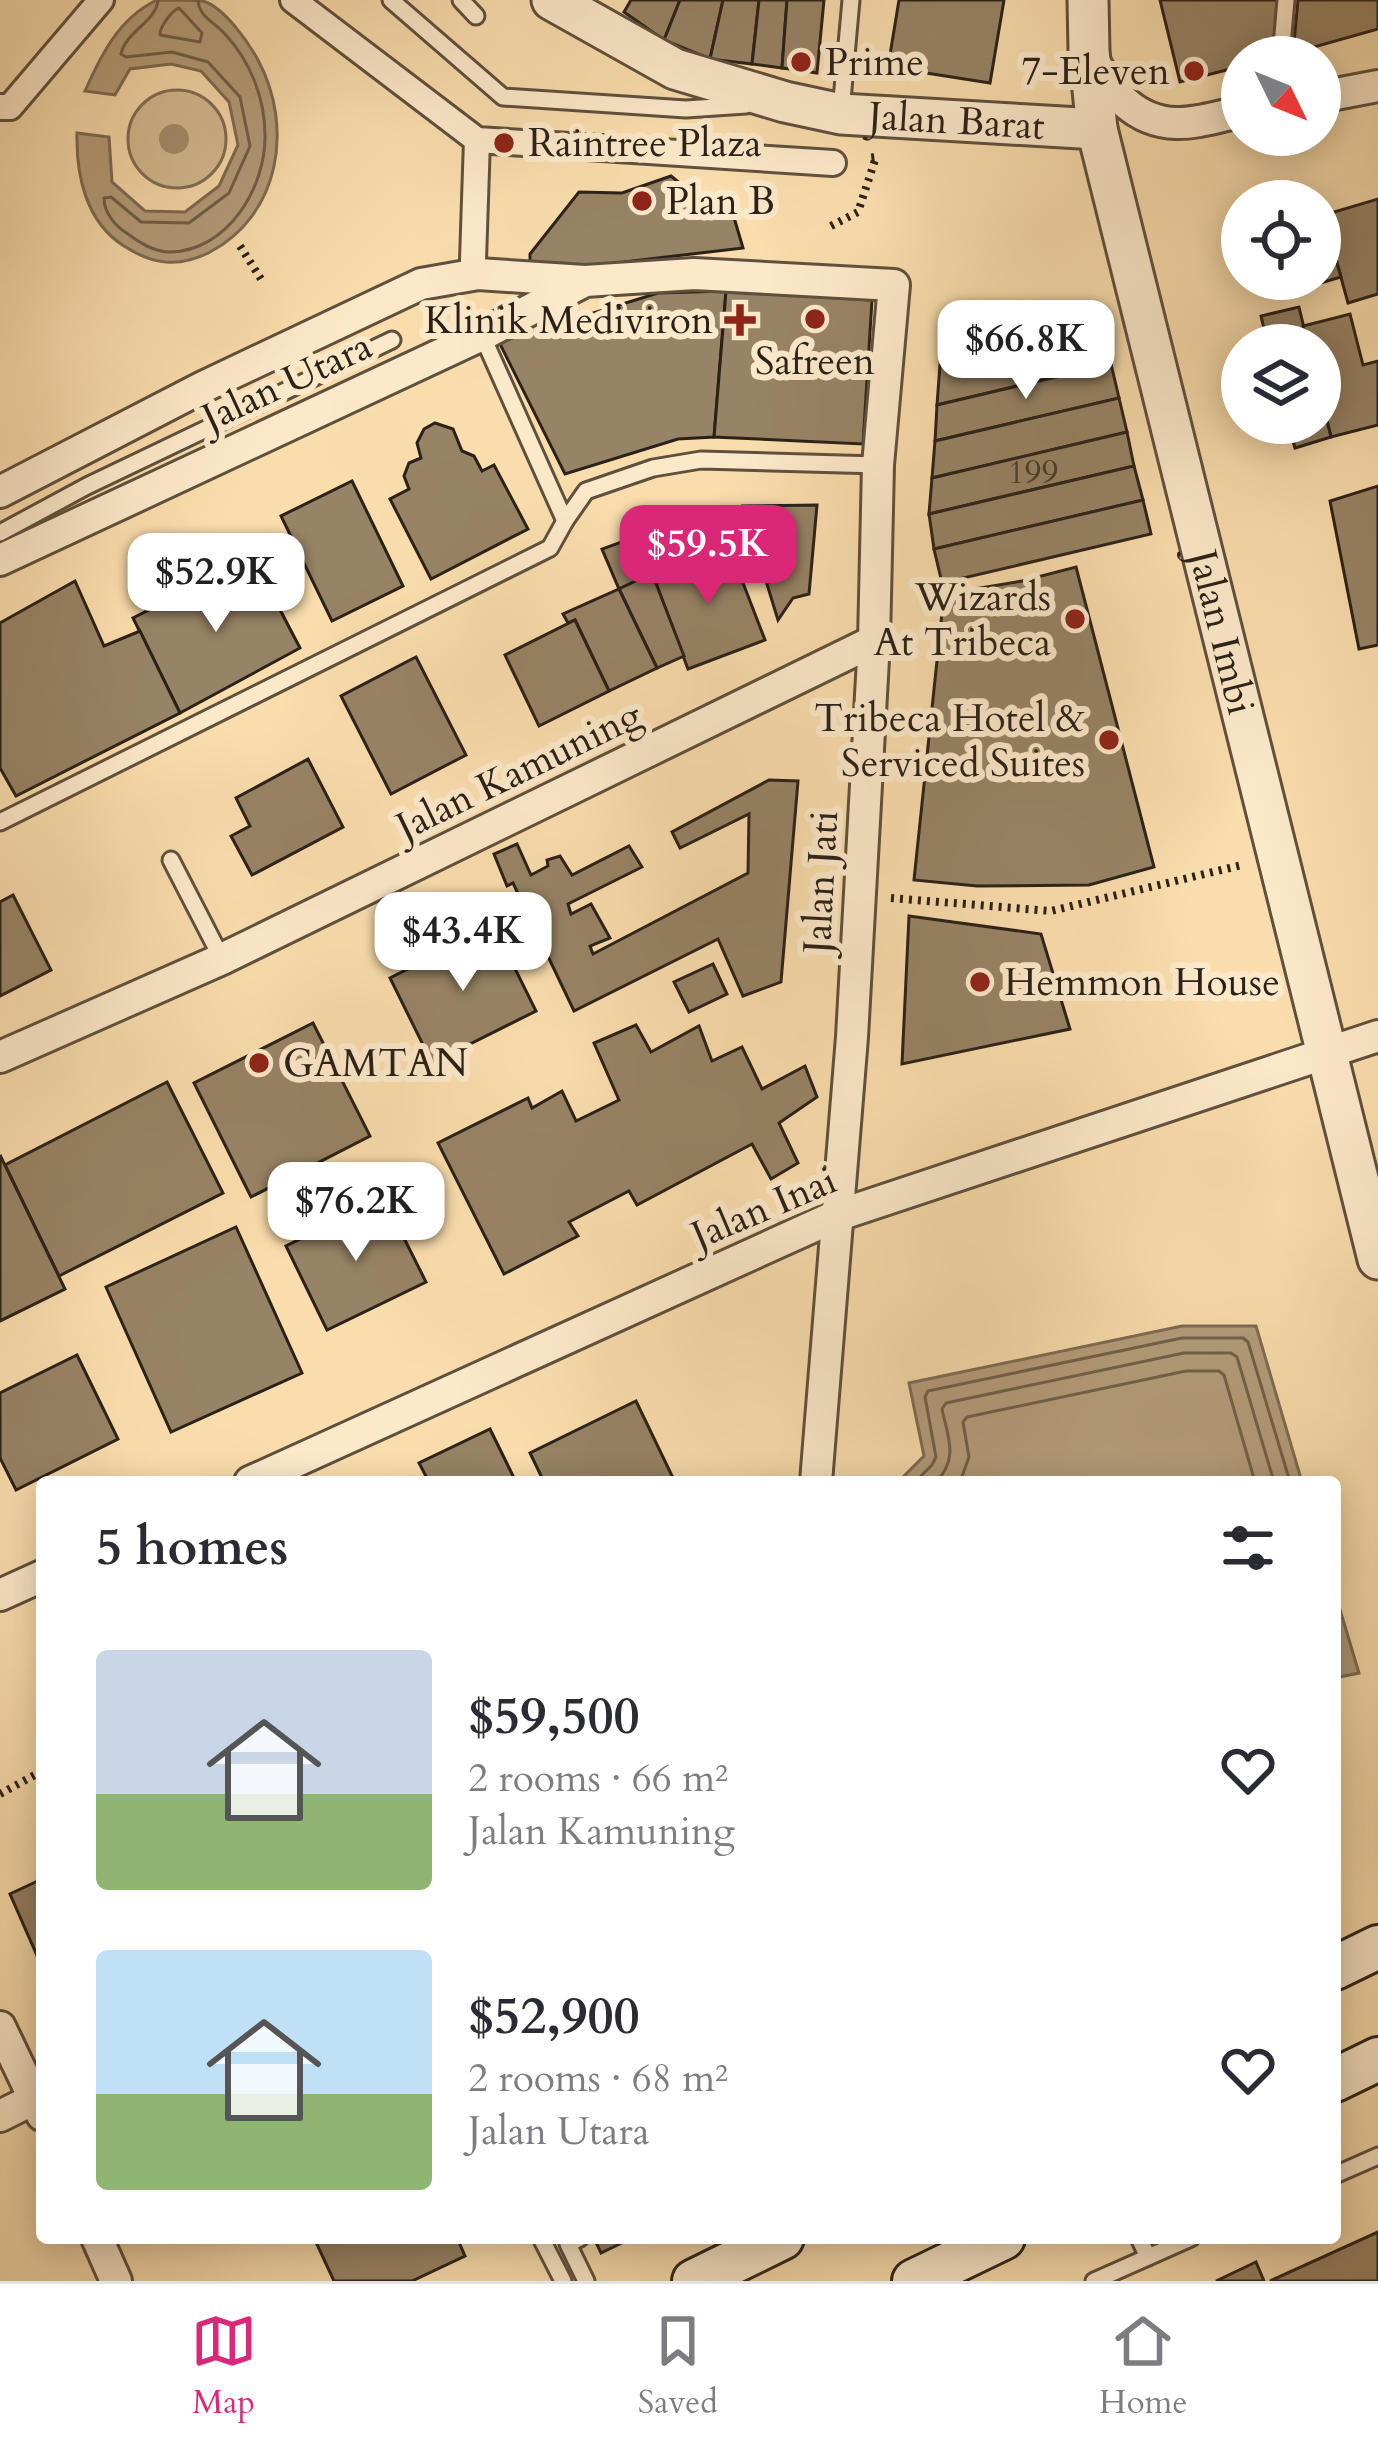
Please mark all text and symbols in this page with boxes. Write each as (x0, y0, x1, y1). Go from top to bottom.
place label: Prime (825, 36, 924, 89)
north arrow (1221, 36, 1341, 156)
map controls (1221, 36, 1341, 444)
place label: 7-Eleven (1021, 45, 1170, 98)
marker: Prime (788, 49, 814, 75)
marker: 7-Eleven (1181, 58, 1207, 84)
street label: Jalan Barat (862, 89, 1046, 152)
place label: Raintree Plaza (528, 117, 762, 170)
marker: Raintree Plaza (491, 130, 517, 156)
place label: Plan B (666, 175, 775, 228)
button: locate (1221, 180, 1341, 300)
marker: Plan B (629, 188, 655, 214)
place label: Klinik Mediviron (424, 294, 713, 347)
pin: $66.8K (928, 300, 1124, 402)
marker: Klinik Mediviron (724, 304, 756, 336)
marker: Safreen (802, 306, 828, 332)
text: $66.8K (965, 312, 1087, 365)
street label: Jalan Utara (189, 320, 381, 446)
button: layers (1221, 324, 1341, 444)
place label: Safreen (755, 335, 875, 388)
house number: 199 (1008, 450, 1058, 495)
pin: $59.5K (610, 505, 806, 607)
text: $59.5K (647, 517, 769, 570)
pin: $52.9K (118, 533, 314, 635)
street label: Jalan Imbi (1175, 540, 1268, 720)
text: $52.9K (155, 545, 277, 598)
place label: Wizards At Tribeca (873, 571, 1051, 669)
marker: Wizards At Tribeca (1062, 606, 1088, 632)
street label: Jalan Kamuning (383, 689, 651, 856)
place label: Tribeca Hotel & Serviced Suites (814, 692, 1085, 790)
marker: Tribeca Hotel & Serviced Suites (1096, 727, 1122, 753)
street label: Jalan Jati (791, 809, 851, 960)
pin: $43.4K (365, 892, 561, 994)
text: $43.4K (402, 904, 524, 957)
place label: Hemmon House (1004, 956, 1280, 1009)
marker: Hemmon House (967, 969, 993, 995)
place label: GAMTAN (283, 1037, 468, 1090)
marker: GAMTAN (246, 1050, 272, 1076)
street label: Jalan Inai (679, 1154, 845, 1264)
pin: $76.2K (258, 1162, 454, 1264)
text: $76.2K (295, 1174, 417, 1227)
text: 5 homes (96, 1513, 288, 1583)
icon: filters (1215, 1515, 1281, 1581)
text: $59,500 (468, 1682, 640, 1752)
icon: home (192, 1698, 336, 1842)
icon: heart (1215, 1737, 1281, 1803)
text: 2 rooms · 66 m² (468, 1752, 728, 1805)
text: Jalan Kamuning (468, 1805, 735, 1858)
text: $52,900 (468, 1982, 640, 2052)
icon: home (192, 1998, 336, 2142)
icon: heart (1215, 2037, 1281, 2103)
text: 2 rooms · 68 m² (468, 2052, 728, 2105)
text: Jalan Utara (468, 2105, 650, 2158)
tab: Map (191, 2308, 257, 2425)
tab: Saved (638, 2308, 718, 2425)
tab: Home (1099, 2308, 1187, 2425)

